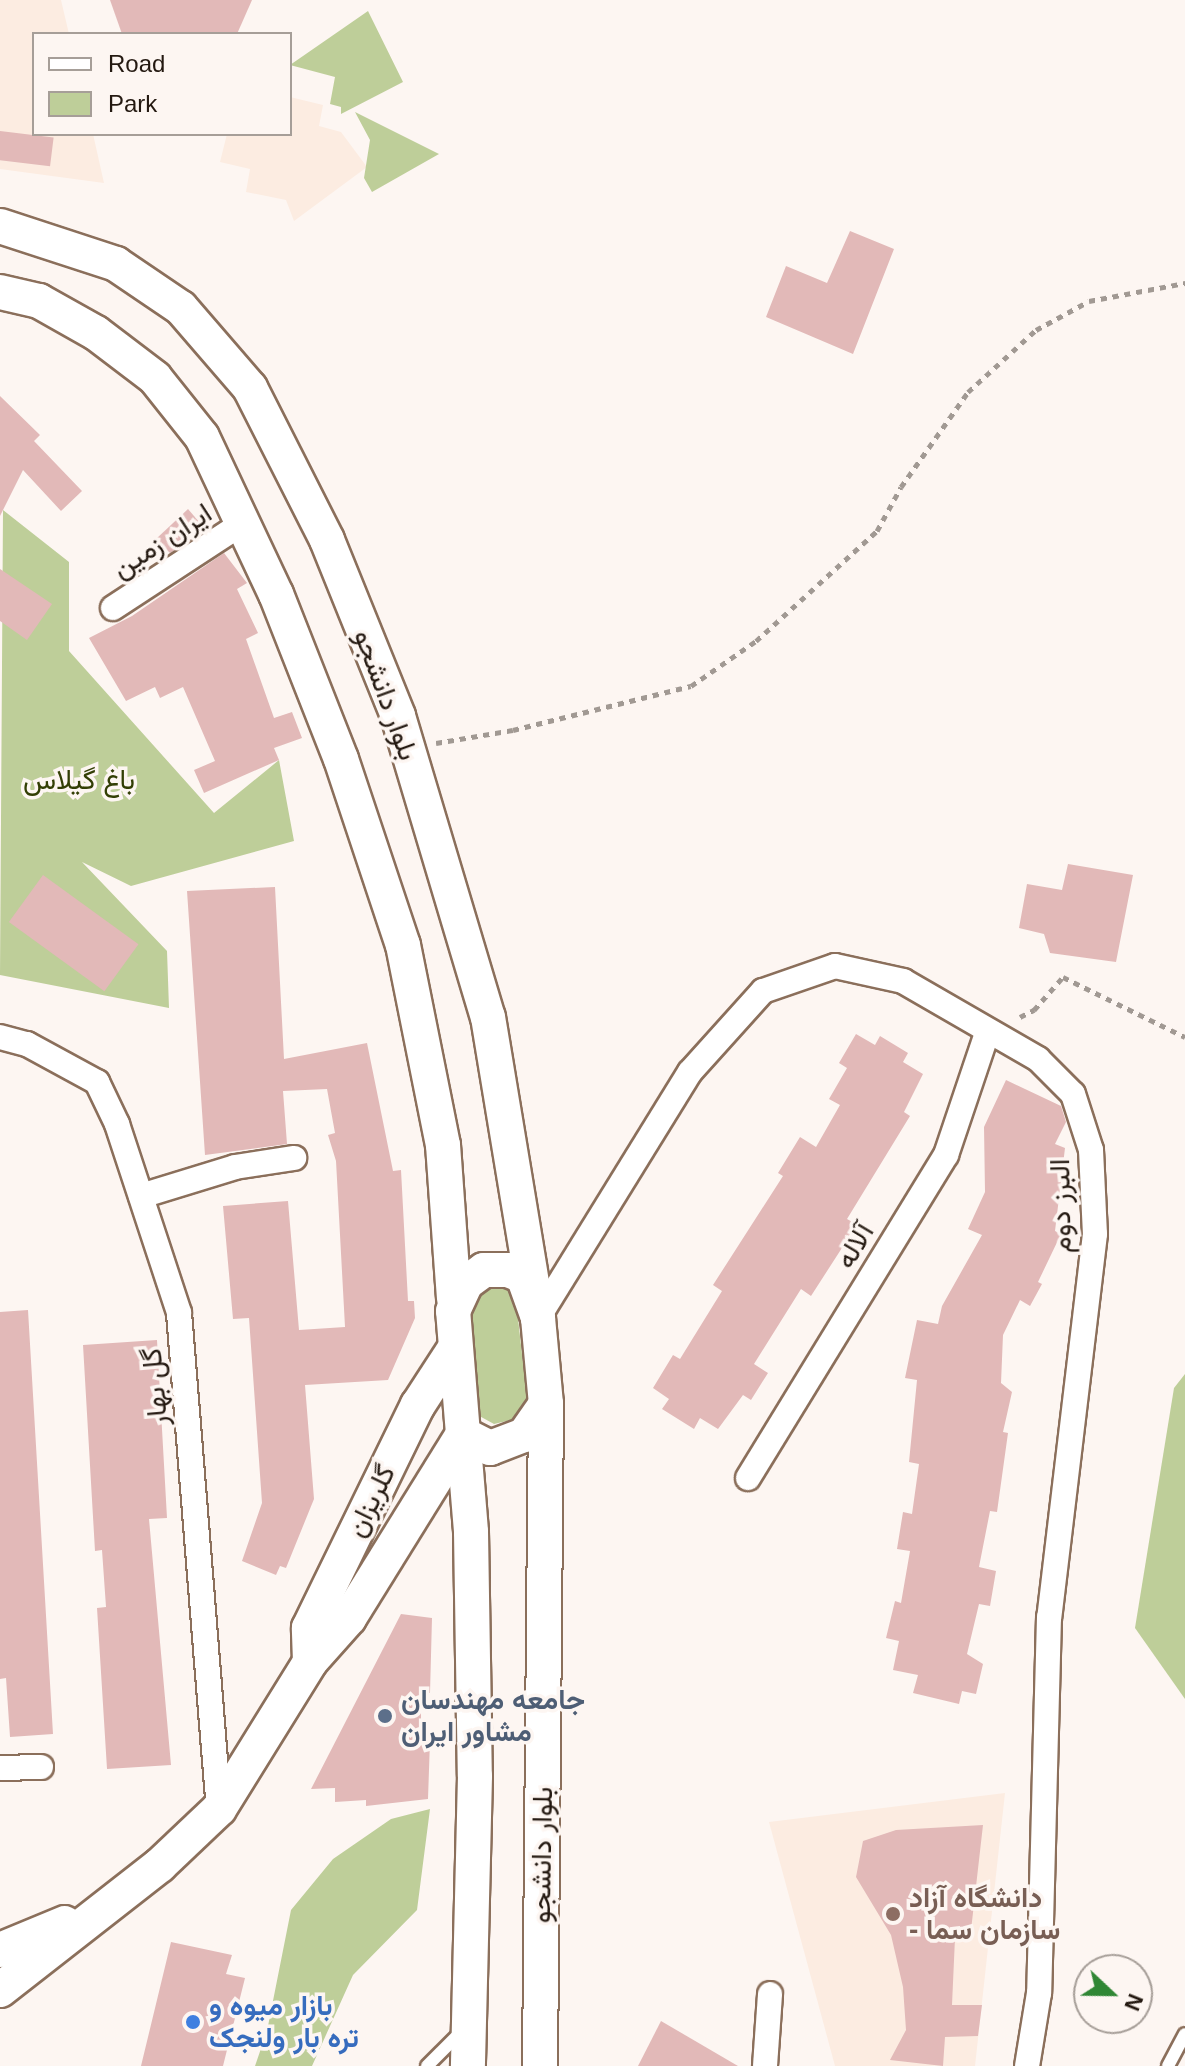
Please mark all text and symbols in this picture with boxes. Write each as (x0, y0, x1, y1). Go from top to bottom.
legend (32, 32, 292, 136)
text: Road (108, 50, 165, 77)
text: Park (108, 90, 157, 117)
street label: ایران زمین (106, 496, 218, 586)
street label: بلوار دانشجو (347, 625, 425, 765)
park label: باغ گیلاس (23, 763, 135, 797)
street label: البرز دوم (1043, 1158, 1079, 1254)
street label: آلاله (829, 1217, 881, 1275)
street label: گل بهار (135, 1347, 175, 1427)
street label: گلریزان (339, 1459, 403, 1543)
place label: جامعه مهندسان مشاور ایران (401, 1683, 585, 1749)
marker: جامعه مهندسان مشاور ایران (376, 1707, 394, 1725)
street label: بلوار دانشجو (524, 1786, 560, 1924)
place label: دانشگاه آزاد - سازمان سما (909, 1881, 1060, 1947)
marker: دانشگاه آزاد - سازمان سما (884, 1905, 902, 1923)
north arrow (1073, 1954, 1153, 2034)
place label: بازار میوه و تره بار ولنجک (209, 1989, 359, 2055)
text: N (1119, 1990, 1148, 2014)
marker: بازار میوه و تره بار ولنجک (184, 2013, 202, 2031)

